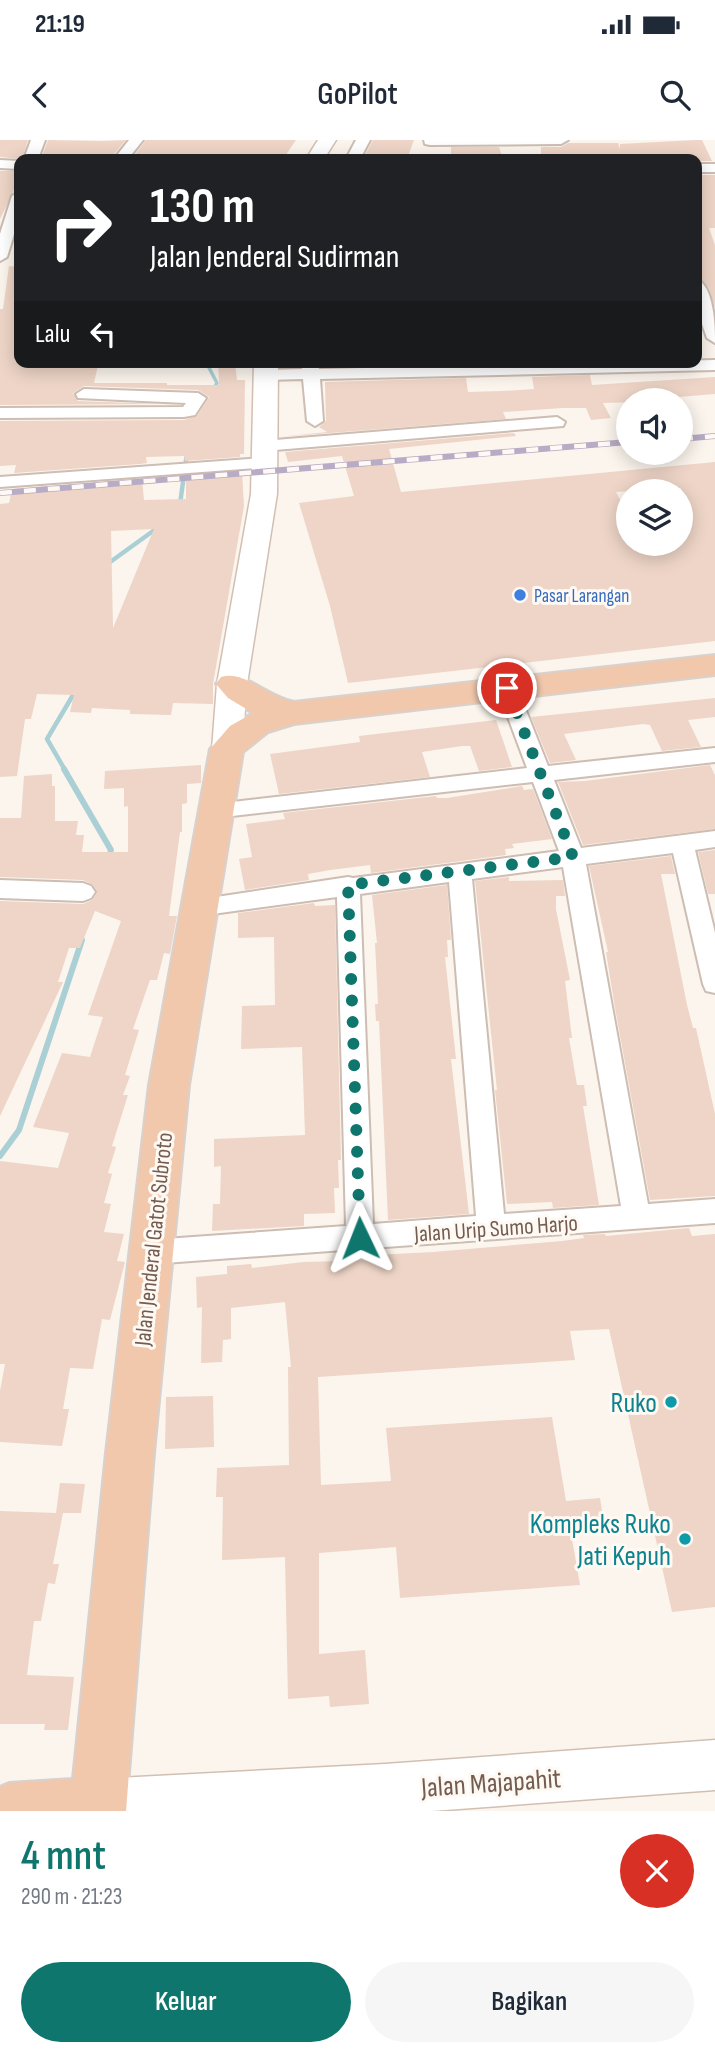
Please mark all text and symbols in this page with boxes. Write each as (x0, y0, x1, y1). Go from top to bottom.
text: 21:19 (35, 9, 85, 40)
text: GoPilot (317, 75, 398, 114)
icon: back (21, 76, 59, 114)
icon: search (656, 76, 694, 114)
text: 130 m (150, 178, 255, 237)
icon: right (35, 182, 126, 273)
text: Jalan Jenderal Sudirman (150, 238, 399, 277)
icon: left (84, 315, 122, 353)
text: Lalu (35, 319, 70, 350)
map controls (616, 388, 693, 556)
button: sound (616, 388, 693, 465)
button: layers (616, 479, 693, 556)
place label: Pasar Larangan (534, 585, 629, 608)
marker: Pasar Larangan (512, 587, 528, 603)
pin (477, 658, 537, 718)
icon: arrive (488, 669, 526, 707)
street label: Jalan Jenderal Gatot Subroto (129, 1131, 179, 1348)
position arrow (323, 1201, 397, 1275)
street label: Jalan Urip Sumo Harjo (412, 1209, 579, 1249)
place label: Ruko (610, 1387, 657, 1420)
marker: Ruko (663, 1394, 679, 1410)
place label: Kompleks Ruko Jati Kepuh (530, 1508, 671, 1573)
marker: Kompleks Ruko Jati Kepuh (677, 1531, 693, 1547)
street label: Jalan Majapahit (419, 1762, 562, 1805)
text: 4 mnt (21, 1831, 106, 1882)
button: close (620, 1834, 694, 1908)
text: 290 m · 21:23 (21, 1883, 122, 1911)
button: Keluar (21, 1962, 351, 2042)
button: Bagikan (365, 1962, 694, 2042)

